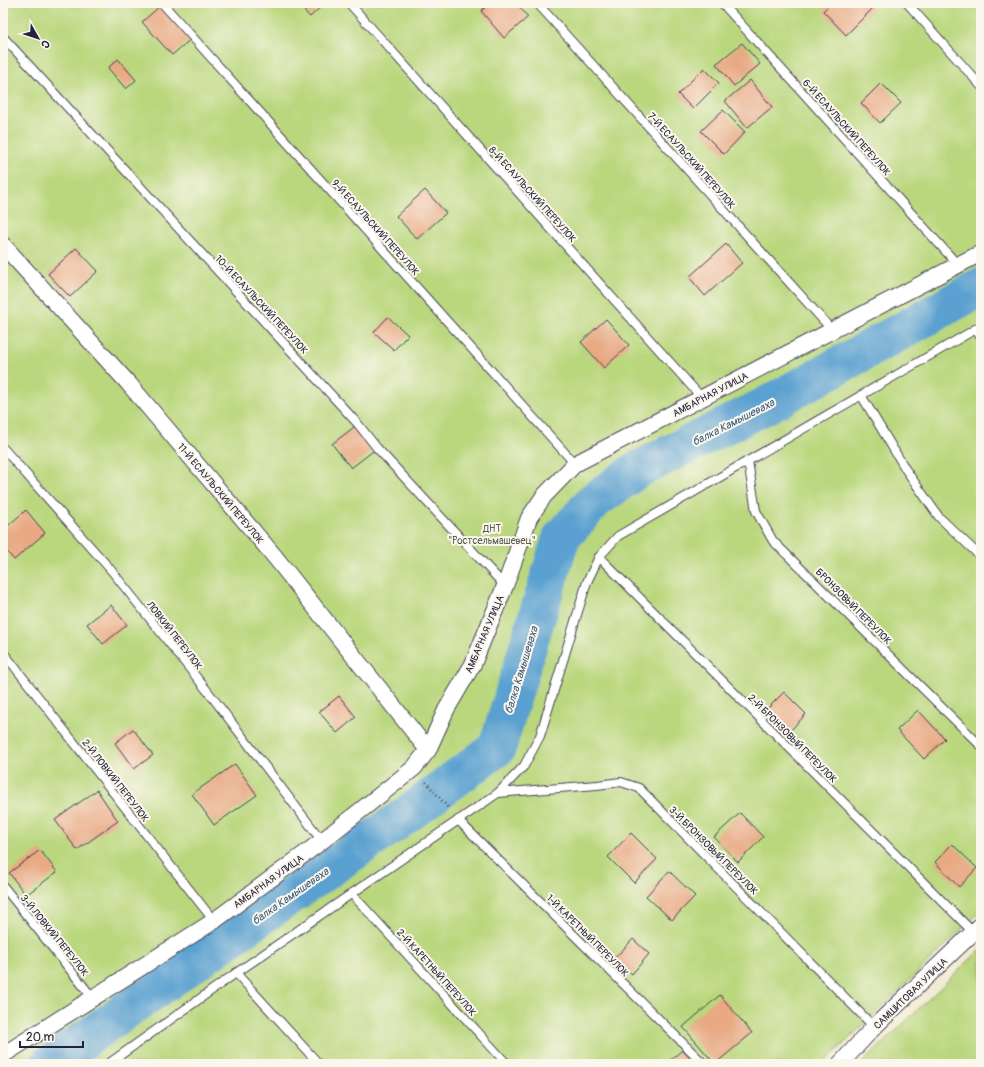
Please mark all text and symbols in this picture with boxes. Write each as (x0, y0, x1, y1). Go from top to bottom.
north arrow (18, 18, 58, 58)
text: С (38, 37, 53, 51)
street label: 6-Й ЕСАУЛЬСКИЙ ПЕРЕУЛОК (800, 76, 894, 179)
street label: 7-Й ЕСАУЛЬСКИЙ ПЕРЕУЛОК (645, 109, 738, 211)
street label: 8-Й ЕСАУЛЬСКИЙ ПЕРЕУЛОК (486, 144, 579, 245)
street label: 9-Й ЕСАУЛЬСКИЙ ПЕРЕУЛОК (329, 177, 422, 278)
street label: 10-Й ЕСАУЛЬСКИЙ ПЕРЕУЛОК (212, 252, 311, 357)
street label: АМБАРНАЯ УЛИЦА (671, 370, 751, 420)
water label: балка Камышеваха (690, 396, 777, 449)
street label: 11-Й ЕСАУЛЬСКИЙ ПЕРЕУЛОК (175, 440, 267, 547)
park label: ДНТ "Ростсельмашевец" (448, 523, 536, 547)
street label: БРОНЗОВЫЙ ПЕРЕУЛОК (813, 566, 895, 647)
street label: АМБАРНАЯ УЛИЦА (463, 593, 507, 675)
street label: ЛОВКИЙ ПЕРЕУЛОК (143, 598, 206, 672)
water label: балка Камышеваха (502, 624, 541, 715)
street label: 2-Й БРОНЗОВЫЙ ПЕРЕУЛОК (745, 691, 840, 786)
street label: 2-Й ЛОВКИЙ ПЕРЕУЛОК (79, 736, 152, 824)
street label: 3-Й БРОНЗОВЫЙ ПЕРЕУЛОК (666, 803, 761, 898)
street label: АМБАРНАЯ УЛИЦА (231, 852, 306, 911)
water label: балка Камышеваха (249, 865, 332, 928)
street label: 1-Й КАРЕТНЫЙ ПЕРЕУЛОК (544, 891, 632, 980)
street label: 3-Й ЛОВКИЙ ПЕРЕУЛОК (18, 892, 92, 979)
street label: 2-Й КАРЕТНЫЙ ПЕРЕУЛОК (394, 926, 479, 1019)
street label: САМШИТОВАЯ УЛИЦА (871, 955, 950, 1032)
scale bar (20, 1023, 83, 1049)
text: 20 m (26, 1030, 55, 1045)

